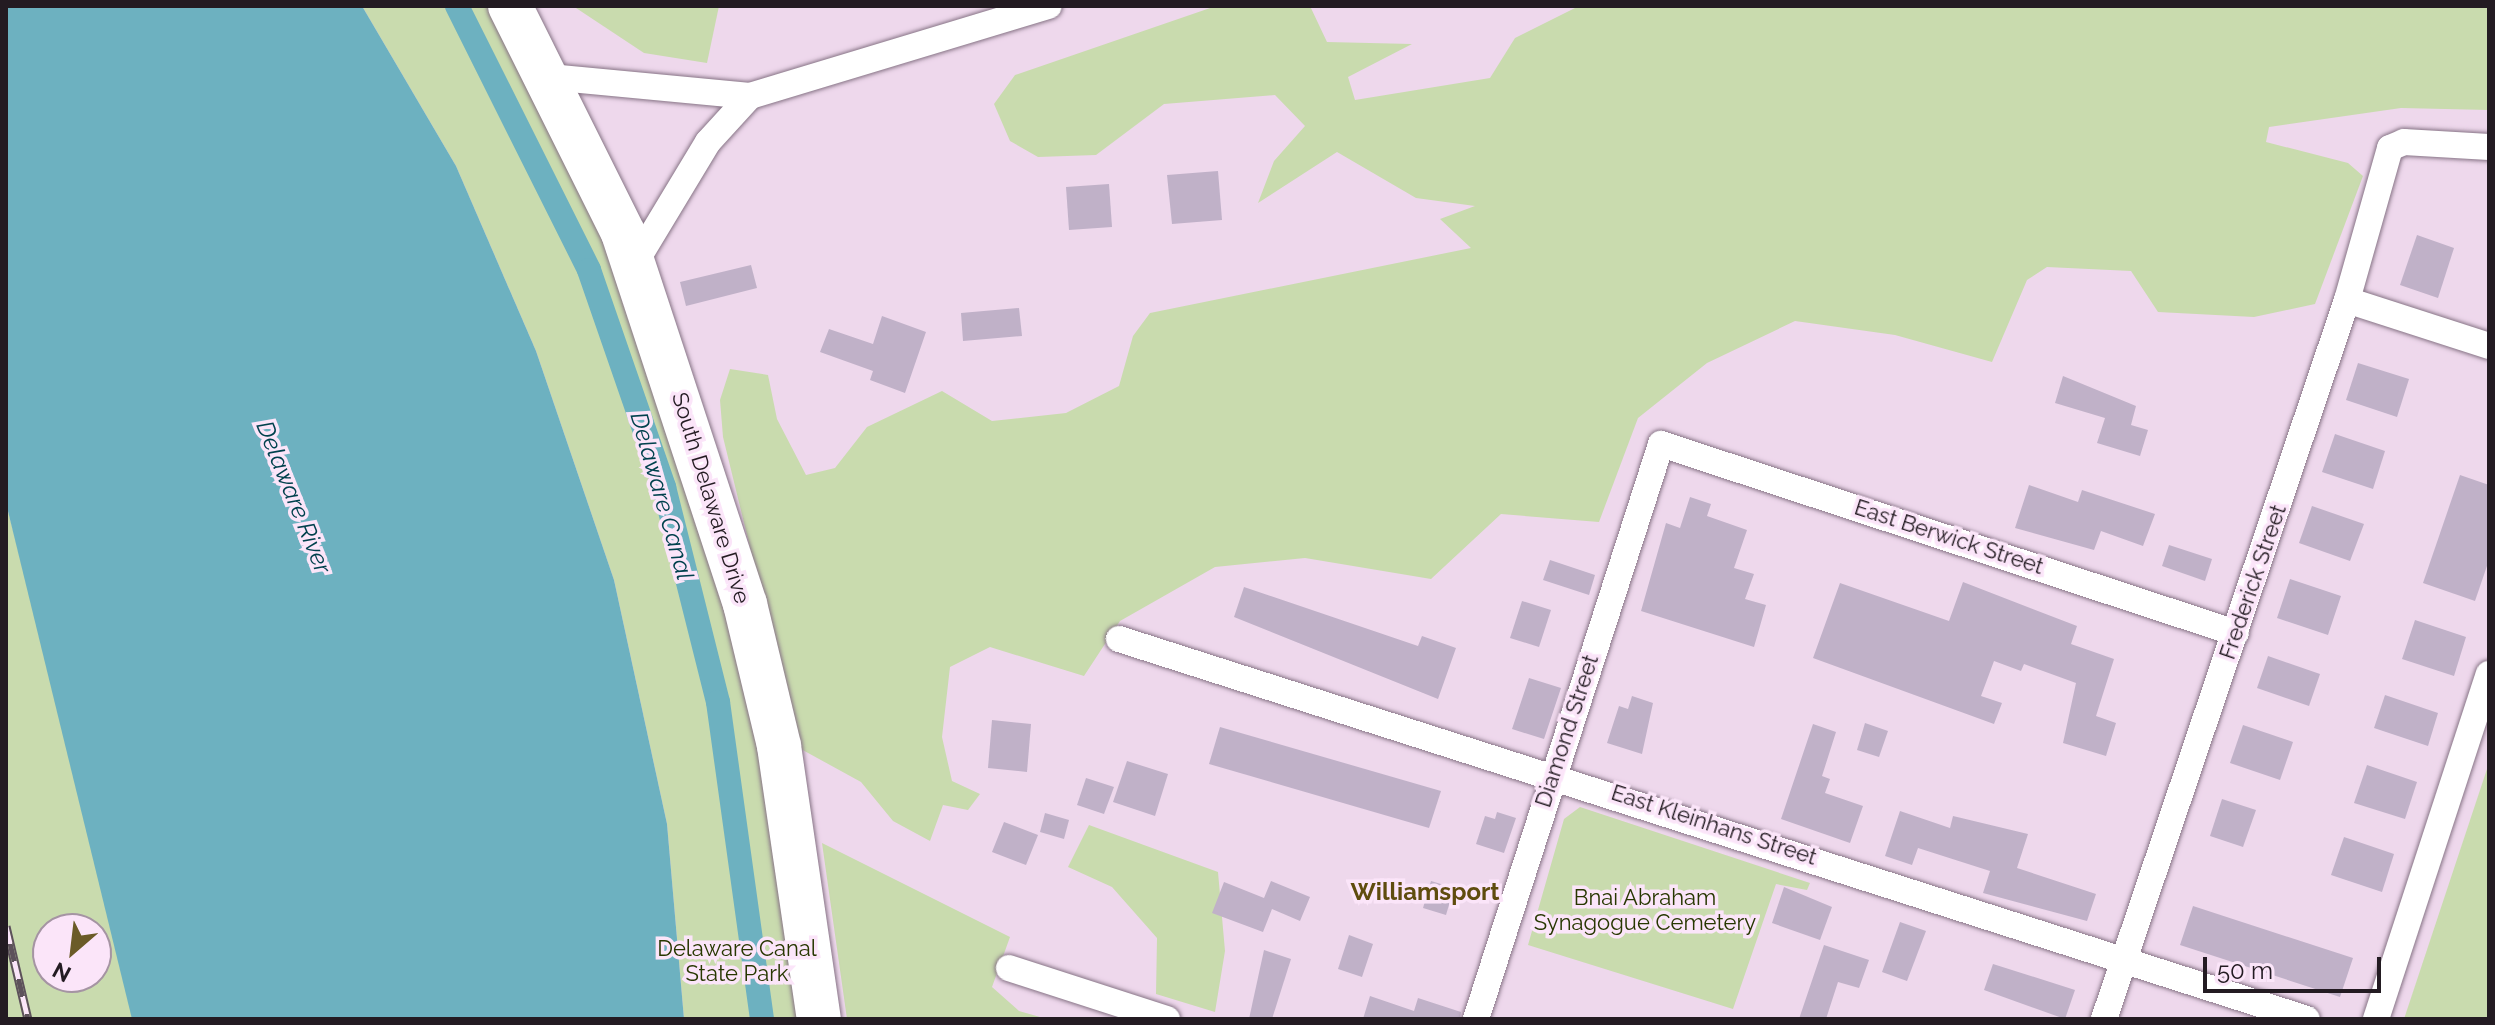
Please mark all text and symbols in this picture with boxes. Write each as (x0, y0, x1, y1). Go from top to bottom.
street label: South Delaware Drive (666, 389, 756, 607)
water label: Delaware Canal (624, 409, 700, 583)
water label: Delaware River (250, 417, 338, 577)
street label: East Berwick Street (1851, 494, 2047, 580)
street label: Frederick Street (2214, 501, 2292, 663)
street label: Diamond Street (1530, 651, 1604, 811)
street label: East Kleinhans Street (1608, 779, 1820, 871)
district label: Williamsport (1351, 878, 1499, 906)
park label: Bnai Abraham Synagogue Cemetery (1534, 884, 1756, 936)
north arrow (32, 913, 112, 993)
park label: Delaware Canal State Park (657, 935, 817, 986)
scale bar (2207, 941, 2385, 991)
text: 50 m (2217, 956, 2273, 985)
text: N (48, 957, 75, 988)

